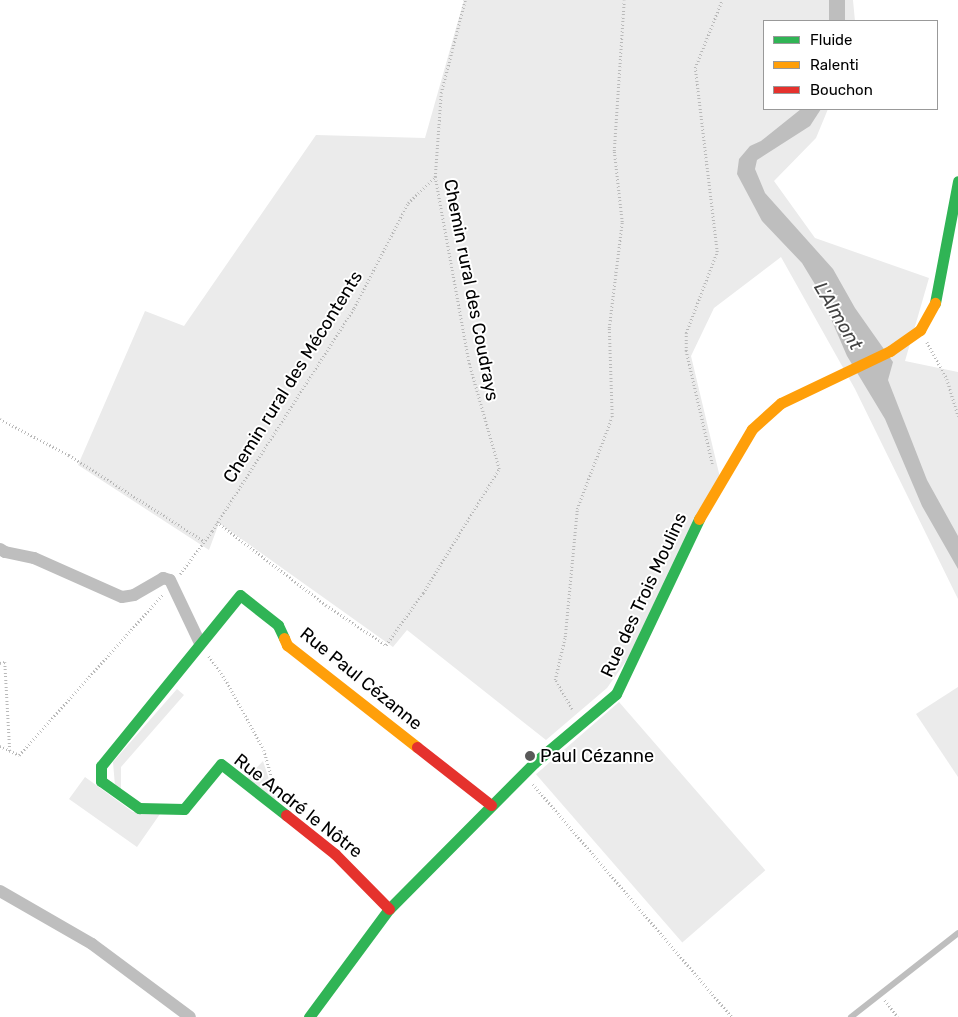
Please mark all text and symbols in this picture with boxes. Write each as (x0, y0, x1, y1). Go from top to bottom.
legend (763, 20, 938, 110)
text: Fluide (810, 31, 852, 49)
text: Ralenti (810, 56, 859, 74)
text: Bouchon (810, 81, 873, 99)
street label: Chemin rural des Coudrays (439, 177, 503, 403)
street label: Chemin rural des Mécontents (219, 267, 367, 487)
water label: L'Almont (809, 278, 867, 354)
street label: Rue des Trois Moulins (596, 509, 692, 681)
street label: Rue Paul Cézanne (295, 623, 427, 735)
place label: Paul Cézanne (540, 745, 654, 767)
street label: Rue André le Nôtre (229, 749, 367, 863)
marker: Paul Cézanne (524, 750, 536, 762)

